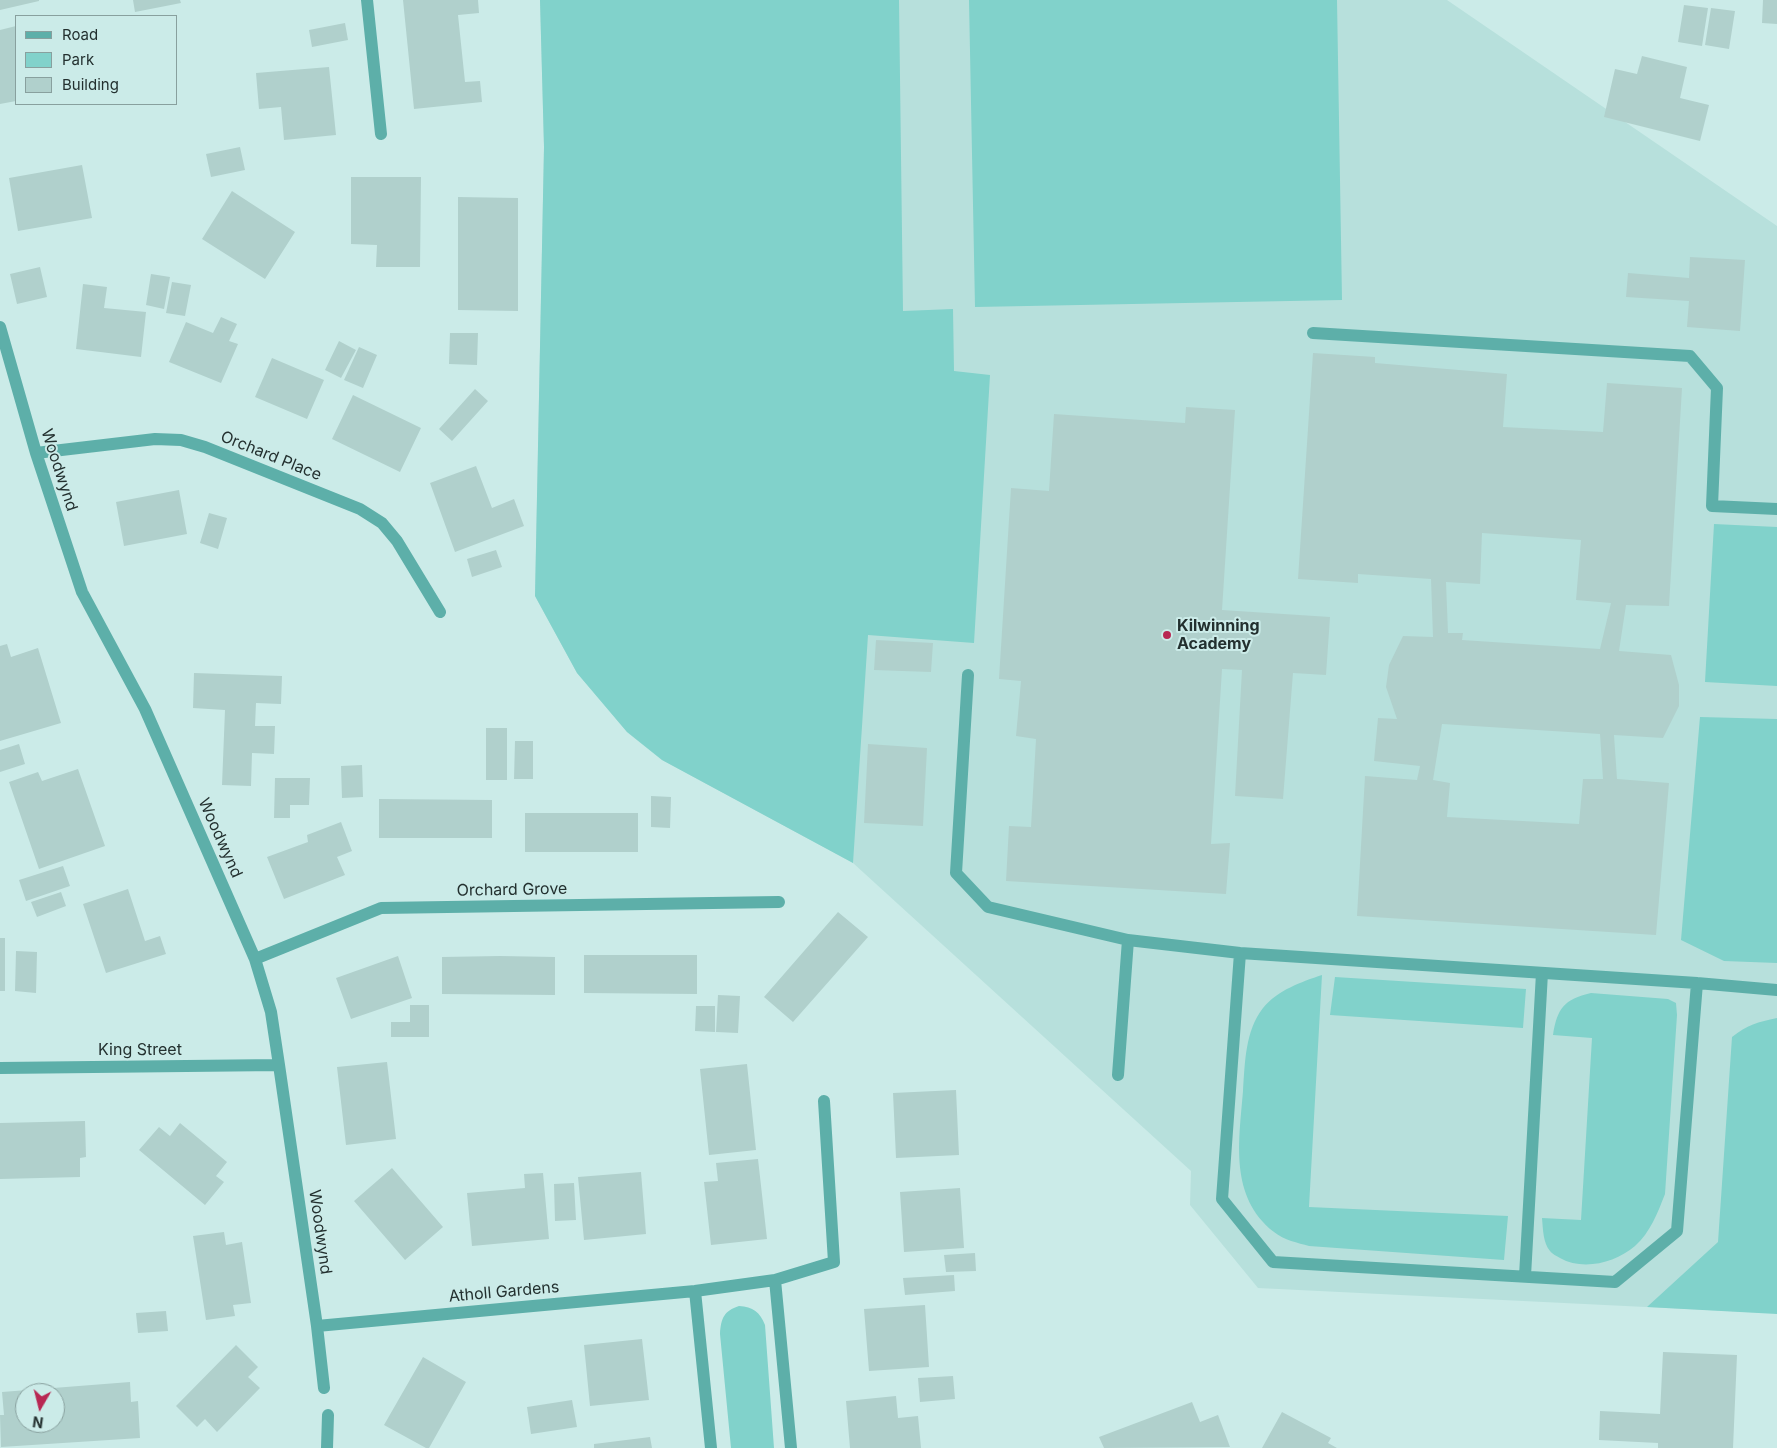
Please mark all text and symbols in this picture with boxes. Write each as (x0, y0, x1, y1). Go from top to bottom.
legend (15, 15, 178, 105)
text: Road (62, 25, 98, 44)
text: Park (62, 50, 94, 69)
text: Building (62, 75, 119, 94)
street label: Woodwynd (37, 426, 81, 514)
street label: Orchard Place (218, 427, 324, 485)
place label: Kilwinning Academy (1177, 616, 1260, 654)
marker: Kilwinning Academy (1161, 629, 1173, 641)
street label: Woodwynd (194, 795, 246, 881)
street label: Orchard Grove (457, 879, 567, 901)
street label: King Street (98, 1040, 182, 1060)
street label: Woodwynd (305, 1188, 335, 1276)
street label: Atholl Gardens (448, 1278, 560, 1306)
north arrow (15, 1383, 65, 1433)
text: N (32, 1413, 44, 1432)

